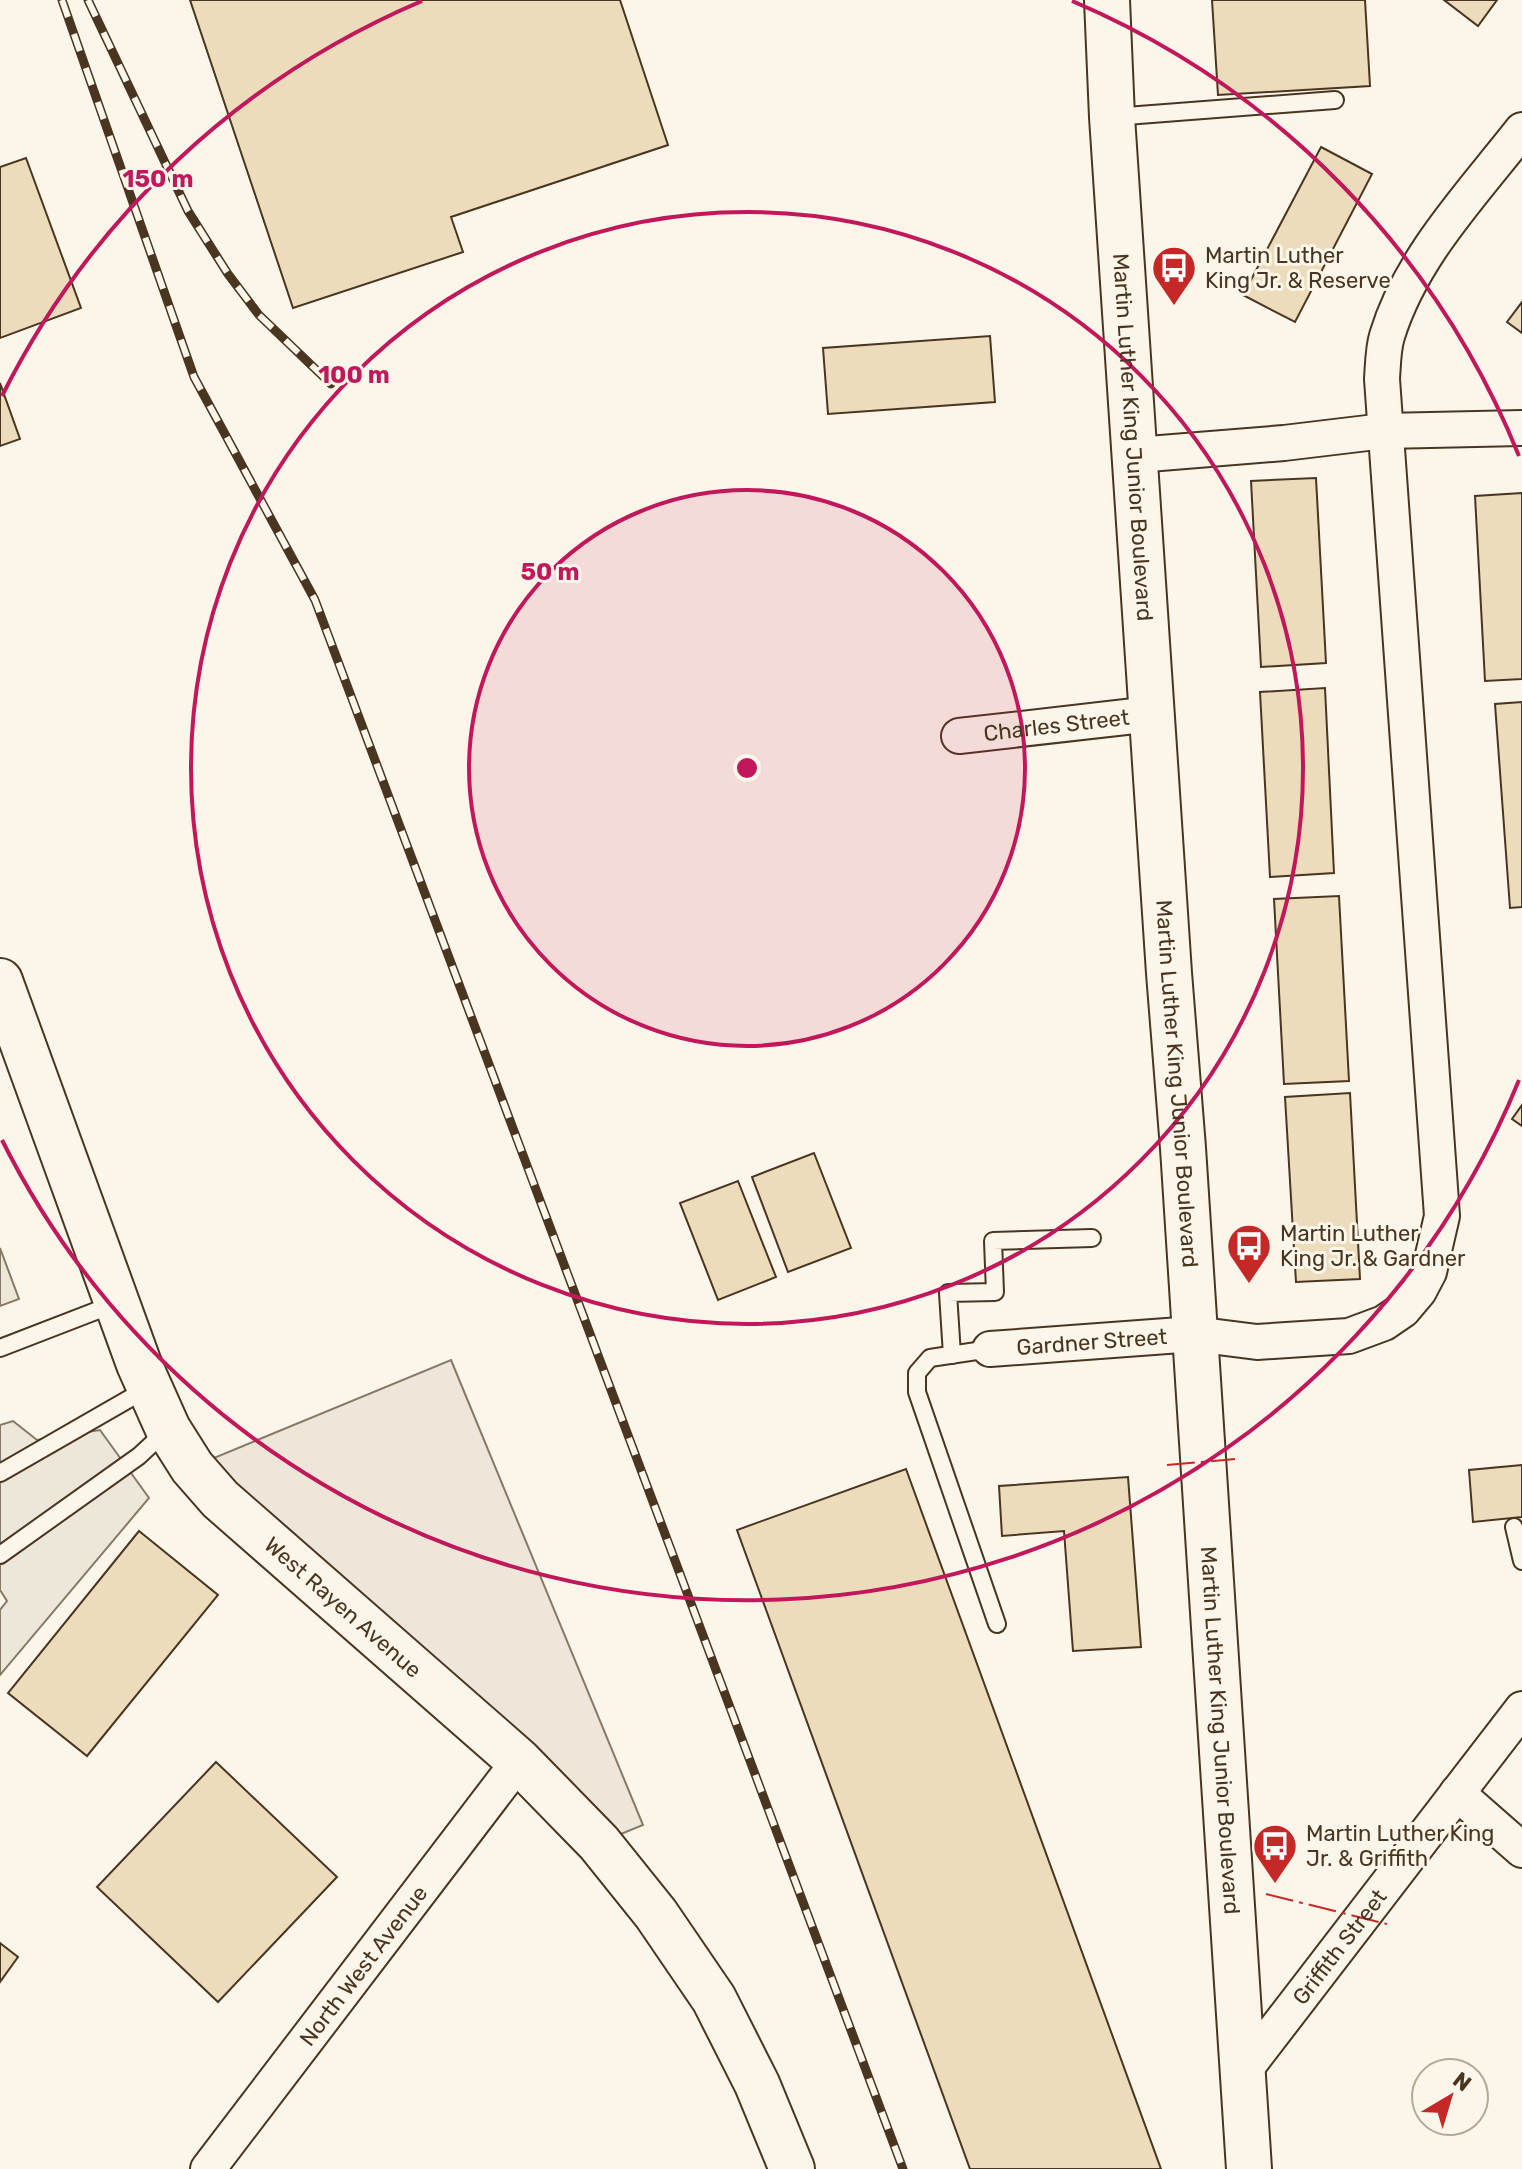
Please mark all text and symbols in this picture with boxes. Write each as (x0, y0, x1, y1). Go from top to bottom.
text: 150 m (123, 165, 193, 193)
place label: Martin Luther King Jr. & Reserve (1205, 242, 1391, 294)
bus stop icon: Martin Luther King Jr. & Reserve (1150, 244, 1198, 307)
street label: Martin Luther King Junior Boulevard (1107, 252, 1159, 622)
text: 100 m (318, 361, 390, 389)
text: 50 m (521, 558, 579, 586)
street label: Charles Street (982, 704, 1131, 747)
centre of rings (733, 754, 761, 782)
street label: Martin Luther King Junior Boulevard (1150, 899, 1204, 1268)
place label: Martin Luther King Jr. & Gardner (1280, 1220, 1466, 1272)
bus stop icon: Martin Luther King Jr. & Gardner (1225, 1222, 1273, 1285)
street label: Gardner Street (1015, 1323, 1168, 1361)
street label: West Rayen Avenue (259, 1531, 427, 1684)
street label: Martin Luther King Junior Boulevard (1195, 1545, 1246, 1915)
place label: Martin Luther King Jr. & Griffith (1306, 1820, 1494, 1872)
bus stop icon: Martin Luther King Jr. & Griffith (1251, 1822, 1299, 1885)
street label: North West Avenue (294, 1880, 433, 2051)
street label: Griffith Street (1287, 1884, 1393, 2010)
north arrow (1410, 2057, 1490, 2137)
text: N (1447, 2066, 1477, 2097)

